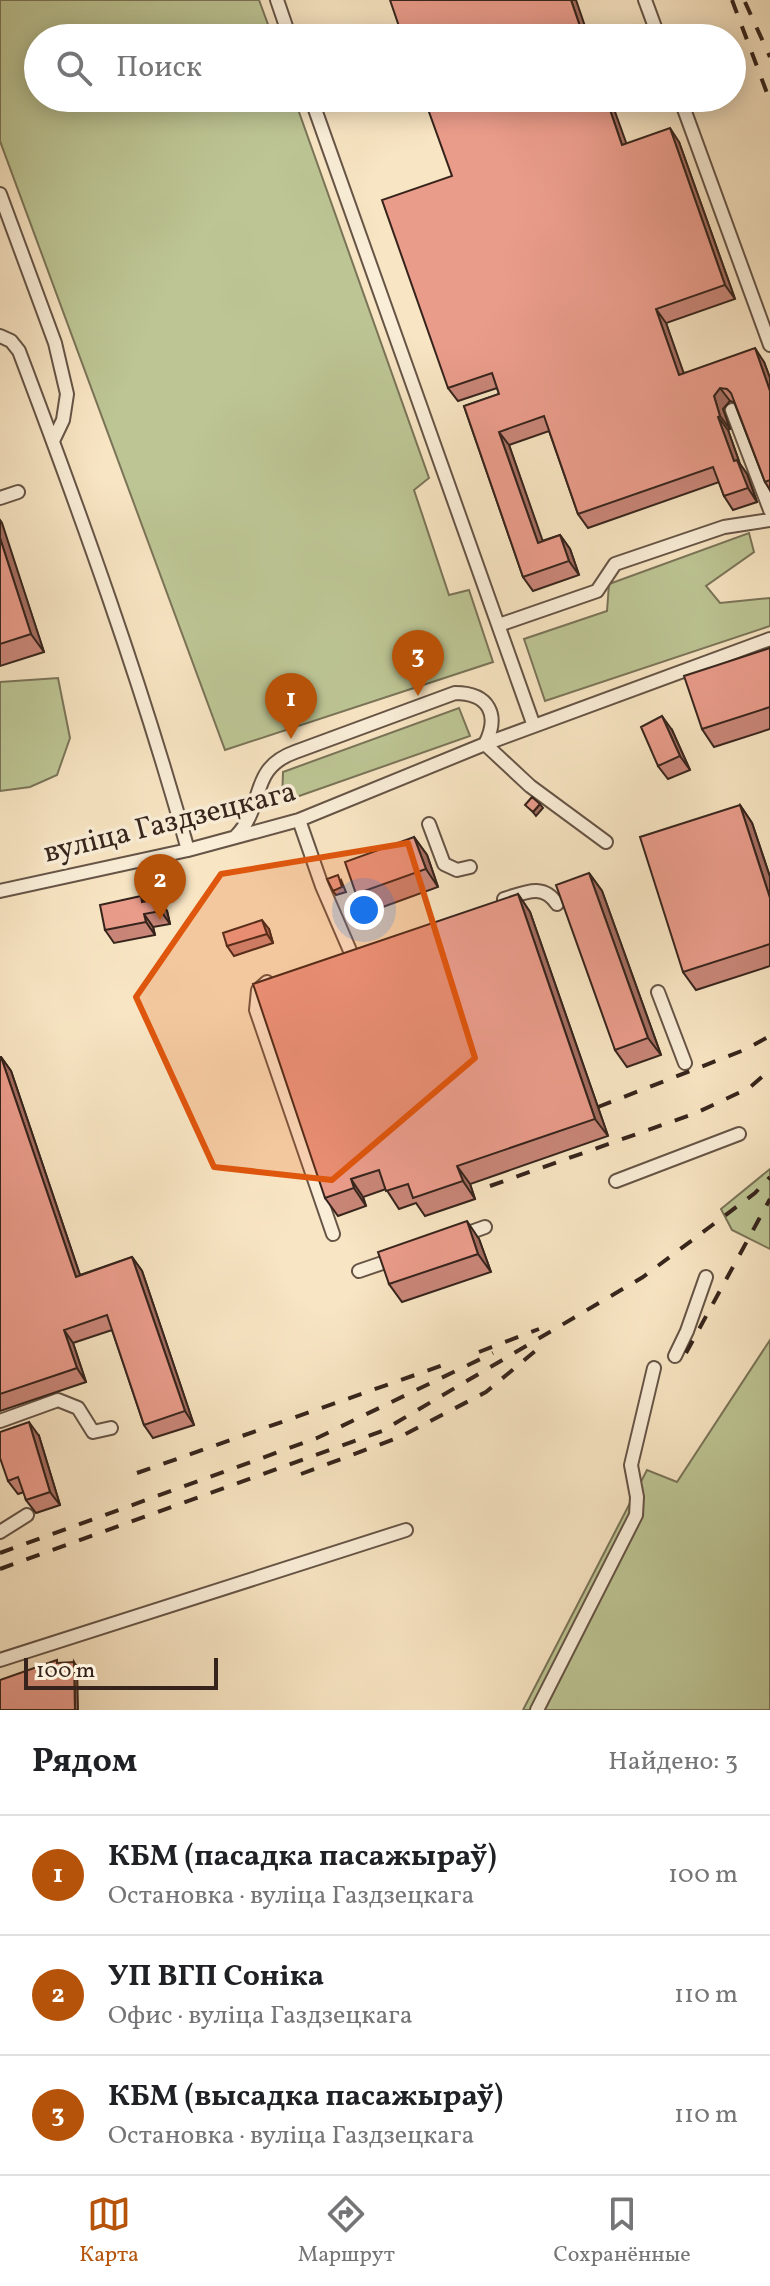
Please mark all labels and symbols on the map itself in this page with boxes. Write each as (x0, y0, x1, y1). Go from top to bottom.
pin: 3 (392, 630, 444, 696)
pin: 1 (265, 673, 317, 739)
street label: вуліца Газдзецкага (39, 771, 301, 875)
pin: 2 (134, 854, 186, 920)
your location (344, 890, 384, 930)
scale bar (24, 1654, 218, 1690)

